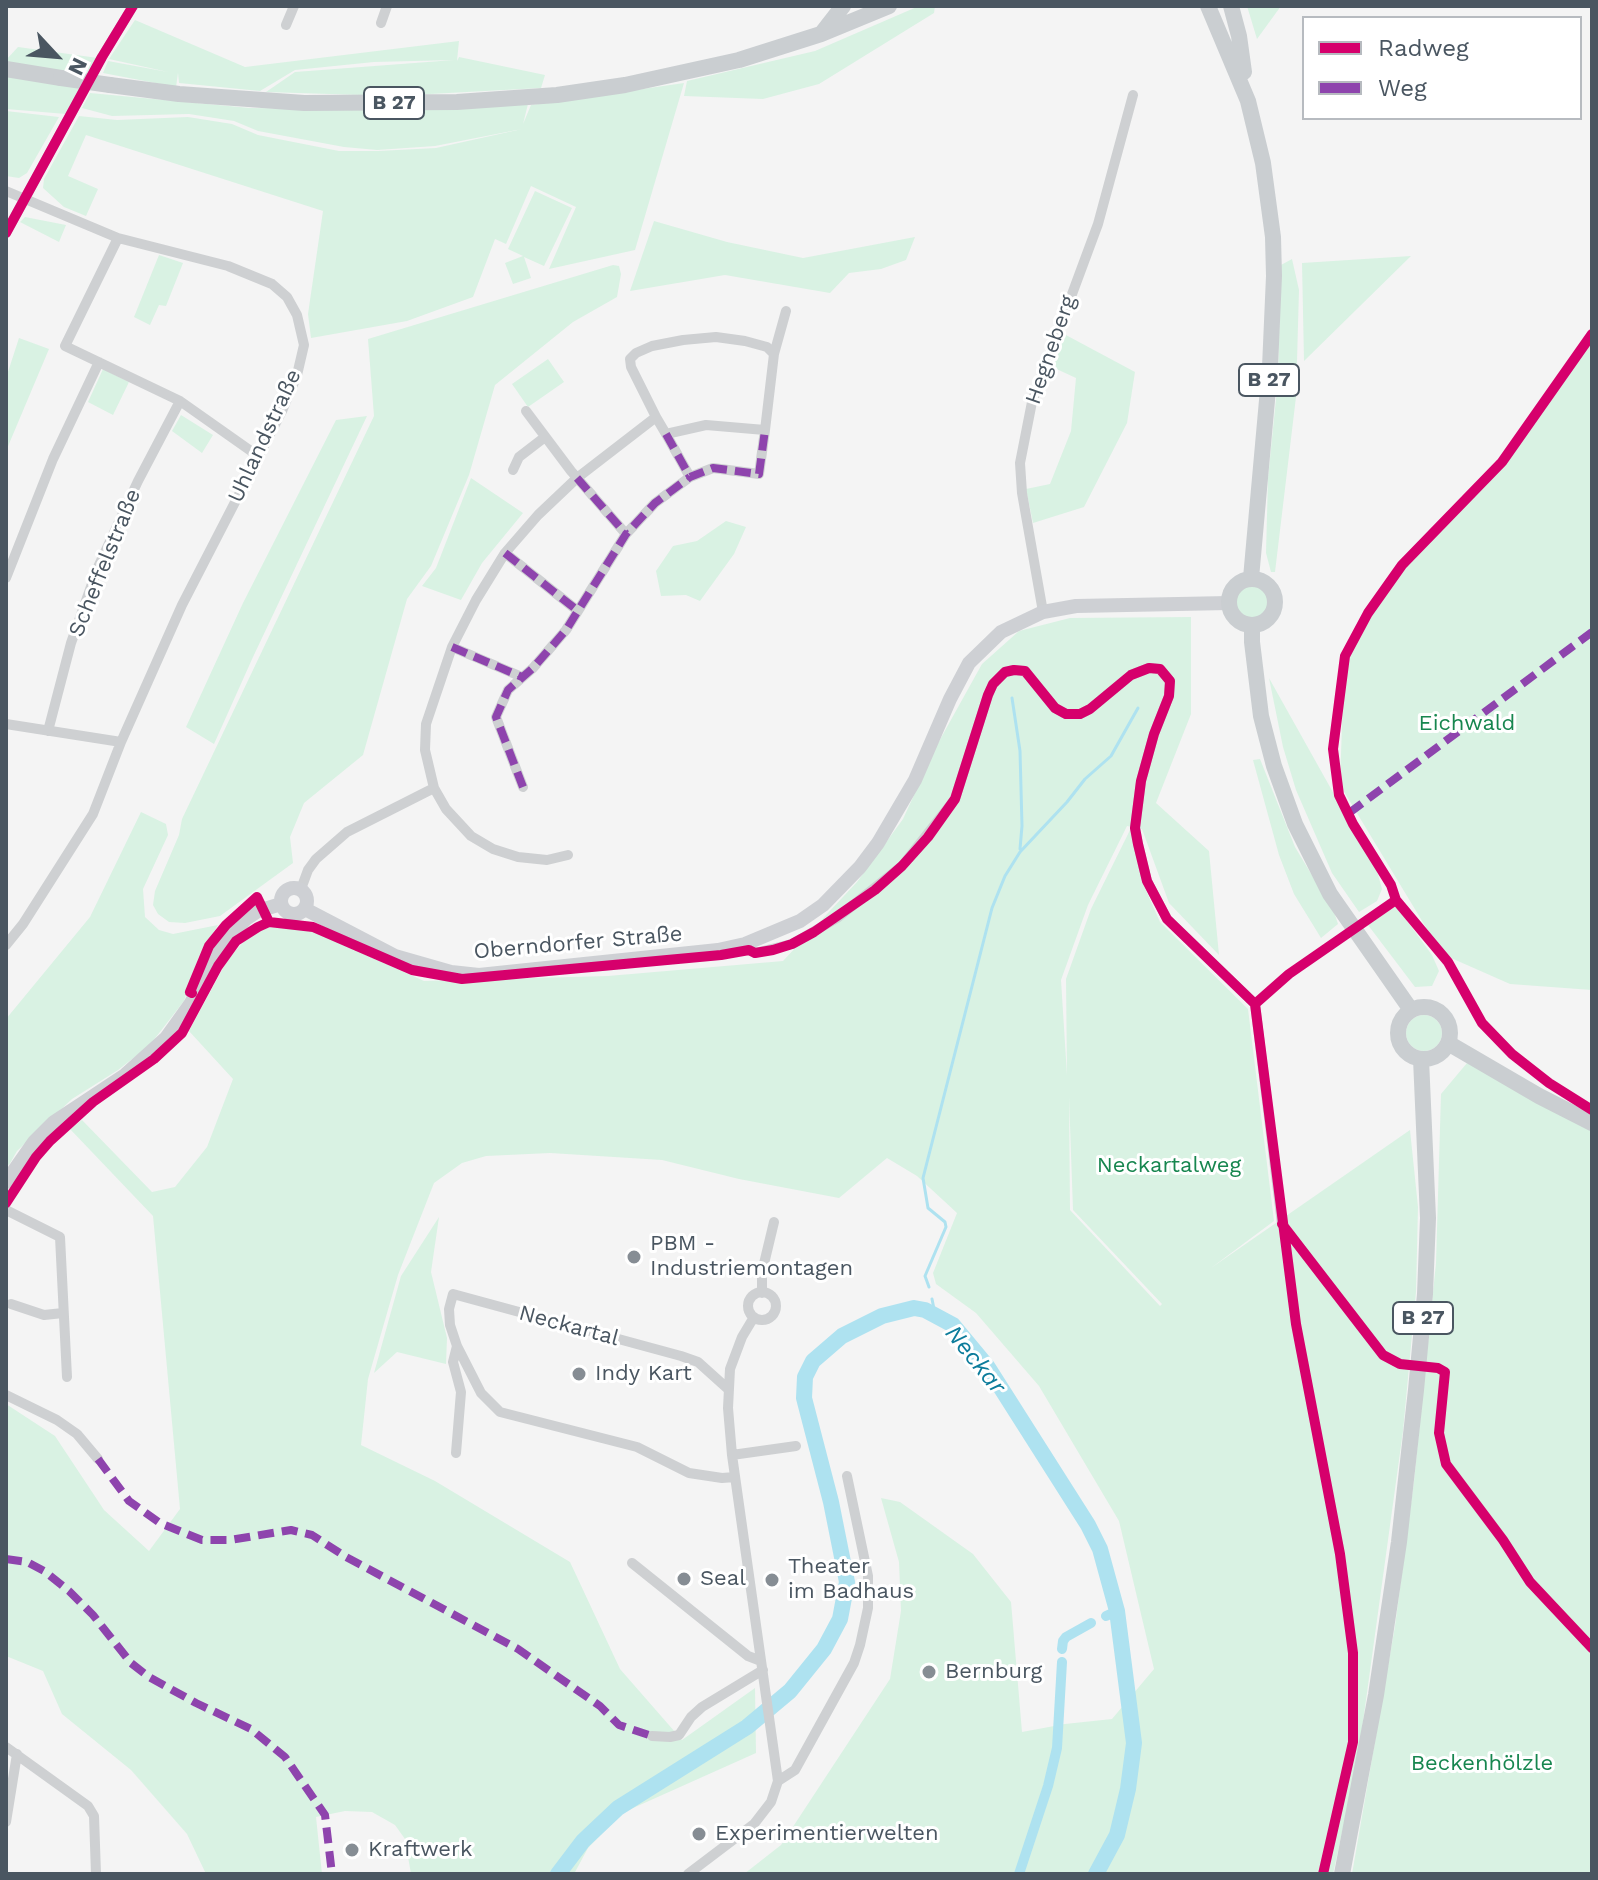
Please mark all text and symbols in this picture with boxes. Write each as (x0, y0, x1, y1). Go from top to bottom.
north arrow (16, 16, 96, 96)
legend (1302, 16, 1582, 120)
text: Radweg (1378, 34, 1469, 62)
text: N (63, 54, 93, 80)
text: Weg (1378, 74, 1427, 102)
road number: B 27 (364, 87, 424, 119)
street label: Hegneberg (1020, 292, 1082, 408)
road number: B 27 (1239, 364, 1299, 396)
street label: Uhlandstraße (223, 365, 307, 507)
street label: Scheffelstraße (63, 485, 147, 641)
park label: Eichwald (1419, 711, 1515, 737)
street label: Oberndorfer Straße (472, 921, 684, 965)
park label: Neckartalweg (1097, 1153, 1241, 1179)
place label: PBM - Industriemontagen (650, 1231, 853, 1282)
marker: PBM - Industriemontagen (625, 1248, 643, 1266)
street label: Neckartal (516, 1300, 622, 1352)
road number: B 27 (1393, 1302, 1453, 1334)
water label: Neckar (939, 1320, 1011, 1400)
place label: Indy Kart (595, 1361, 692, 1387)
marker: Indy Kart (570, 1365, 588, 1383)
place label: Theater im Badhaus (788, 1554, 914, 1606)
place label: Seal (700, 1566, 746, 1592)
marker: Seal (675, 1570, 693, 1588)
marker: Theater im Badhaus (763, 1571, 781, 1589)
place label: Bernburg (945, 1659, 1042, 1685)
marker: Bernburg (920, 1663, 938, 1681)
park label: Beckenhölzle (1411, 1751, 1553, 1777)
place label: Experimentierwelten (715, 1821, 938, 1847)
marker: Experimentierwelten (690, 1825, 708, 1843)
place label: Kraftwerk (368, 1837, 472, 1863)
marker: Kraftwerk (343, 1841, 361, 1859)

